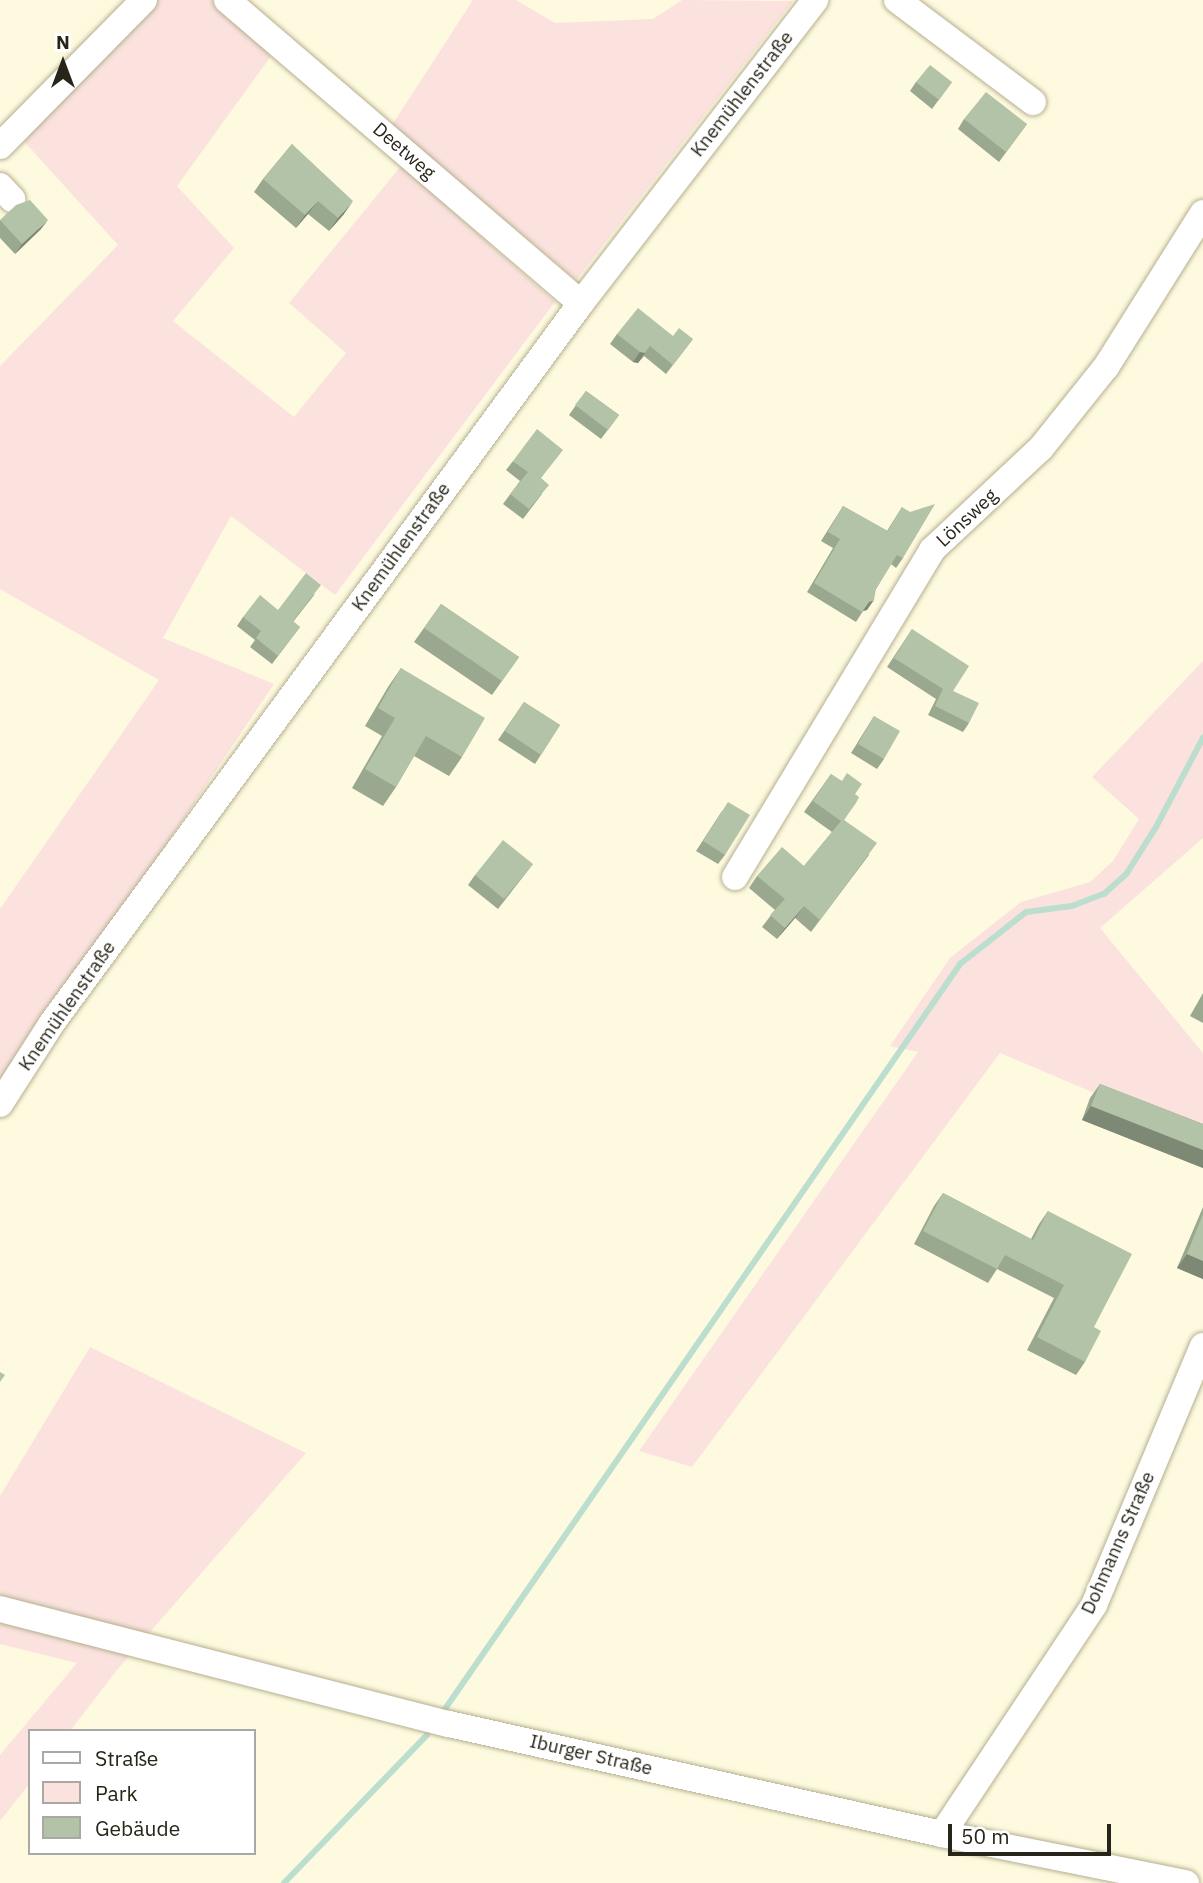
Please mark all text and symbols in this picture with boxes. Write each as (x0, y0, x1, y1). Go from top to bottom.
street label: Knemühlenstraße (686, 27, 798, 161)
north arrow (28, 28, 98, 98)
text: N (56, 30, 70, 54)
street label: Deetweg (368, 118, 440, 184)
street label: Knemühlenstraße (347, 478, 455, 616)
street label: Lönsweg (932, 484, 1002, 552)
street label: Knemühlenstraße (14, 937, 120, 1075)
street label: Dohmanns Straße (1076, 1468, 1160, 1618)
legend (28, 1729, 256, 1855)
street label: Iburger Straße (527, 1730, 655, 1780)
text: Straße (95, 1744, 158, 1772)
text: Park (95, 1779, 138, 1807)
scale bar (951, 1810, 1114, 1854)
text: Gebäude (95, 1814, 180, 1842)
text: 50 m (961, 1822, 1010, 1850)

